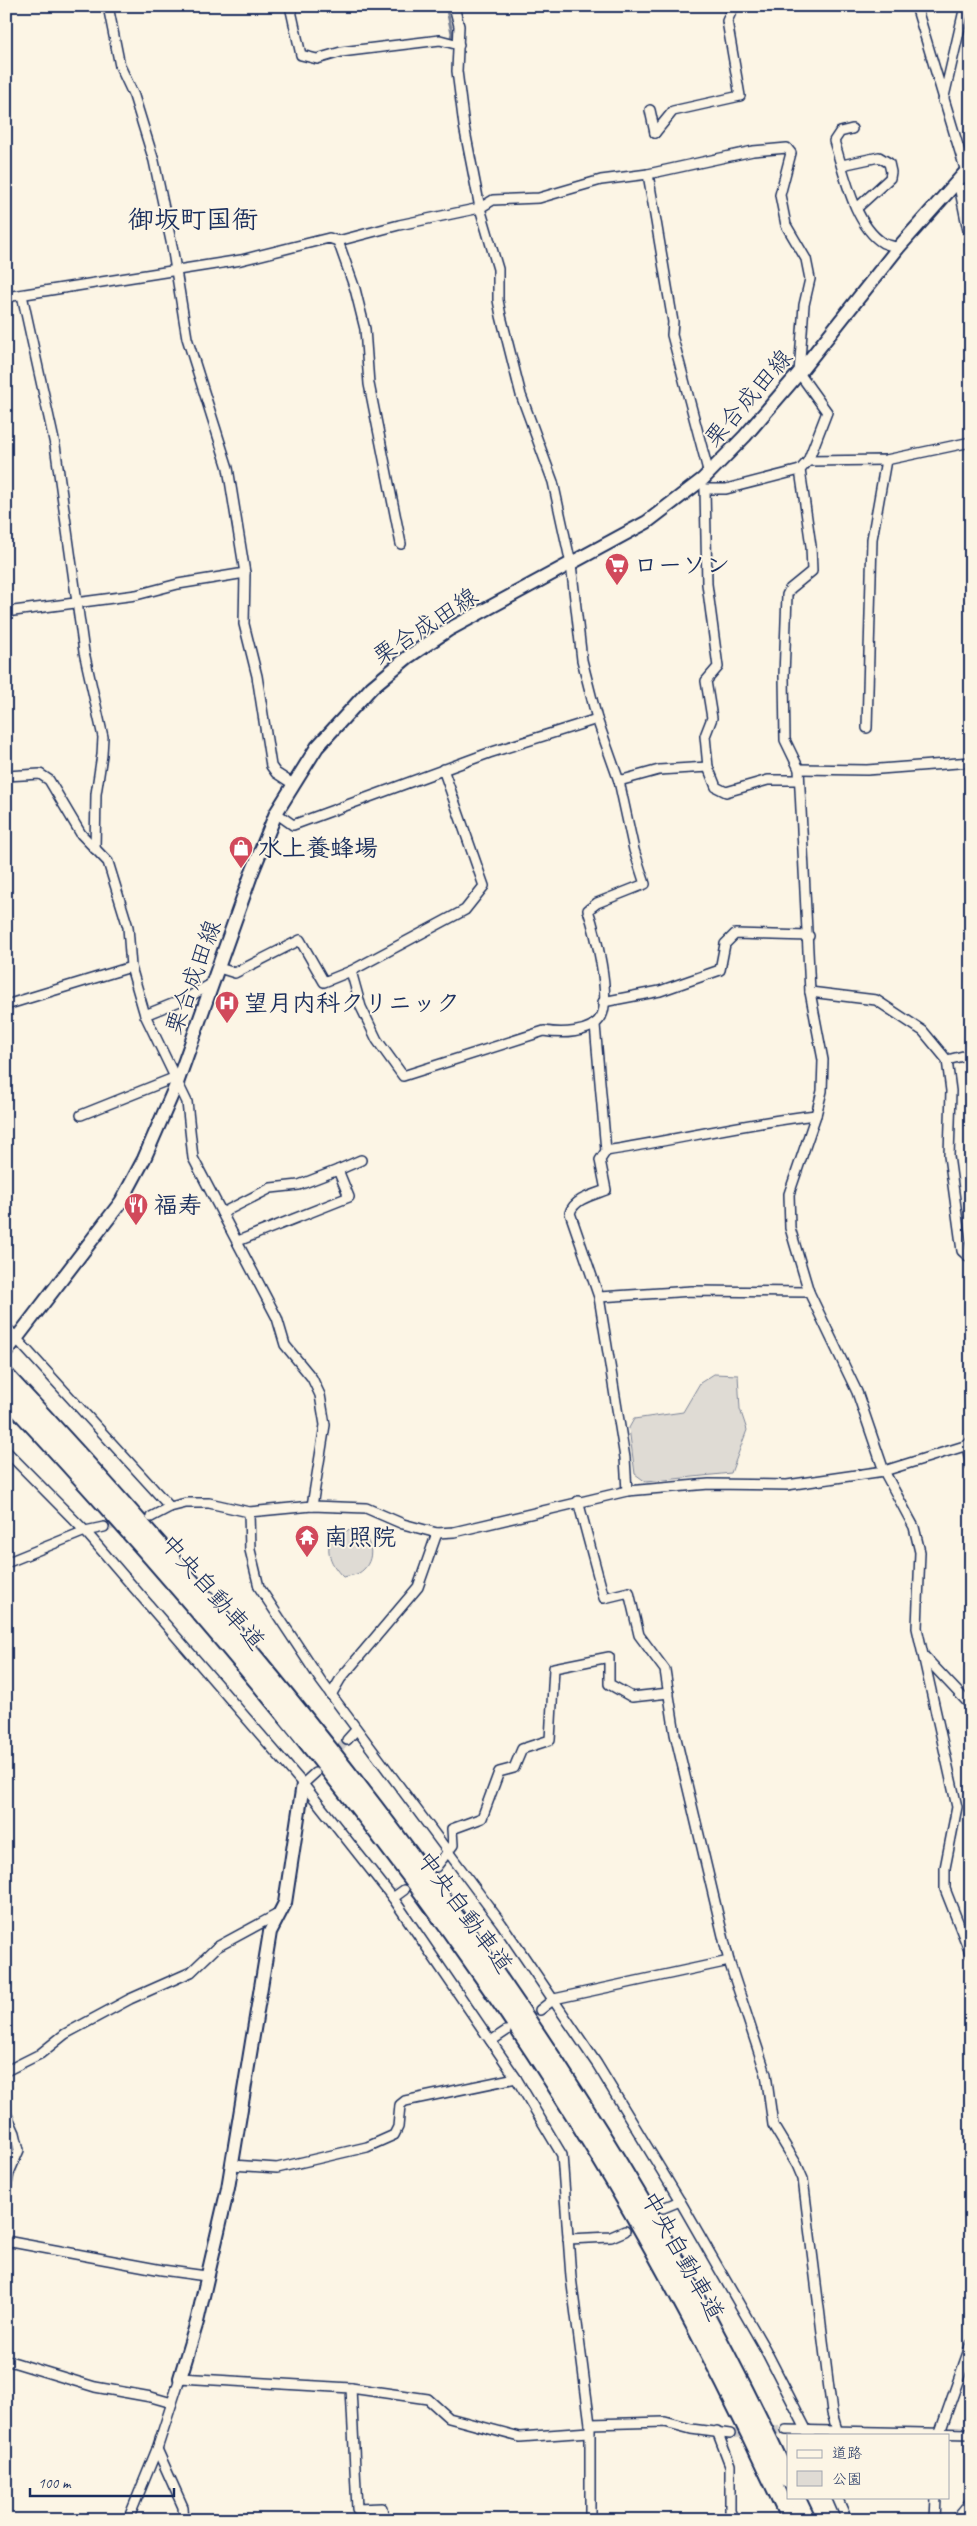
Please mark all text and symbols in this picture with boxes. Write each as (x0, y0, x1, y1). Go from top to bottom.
district label: 御坂町国衙 (128, 203, 258, 236)
street label: 栗合成田線 (697, 343, 799, 453)
place label: ローソン (634, 550, 730, 580)
supermarket icon: ローソン (604, 552, 630, 586)
street label: 栗合成田線 (367, 581, 483, 671)
place label: 水上養蜂場 (258, 833, 378, 863)
shop icon: 水上養蜂場 (228, 835, 254, 869)
street label: 栗合成田線 (158, 915, 228, 1039)
place label: 望月内科クリニック (244, 988, 460, 1018)
hospital icon: 望月内科クリニック (214, 990, 240, 1024)
place label: 福寿 (154, 1190, 202, 1220)
restaurant icon: 福寿 (123, 1192, 149, 1226)
place label: 南照院 (324, 1522, 396, 1552)
temple icon: 南照院 (294, 1524, 320, 1558)
street label: 中央自動車道 (154, 1528, 272, 1656)
street label: 中央自動車道 (411, 1845, 519, 1979)
street label: 中央自動車道 (635, 2186, 731, 2326)
legend (787, 2434, 950, 2498)
text: 道路 (832, 2444, 862, 2463)
scale bar (30, 2466, 174, 2498)
text: 公園 (832, 2470, 862, 2489)
text: 100 m (38, 2474, 72, 2493)

